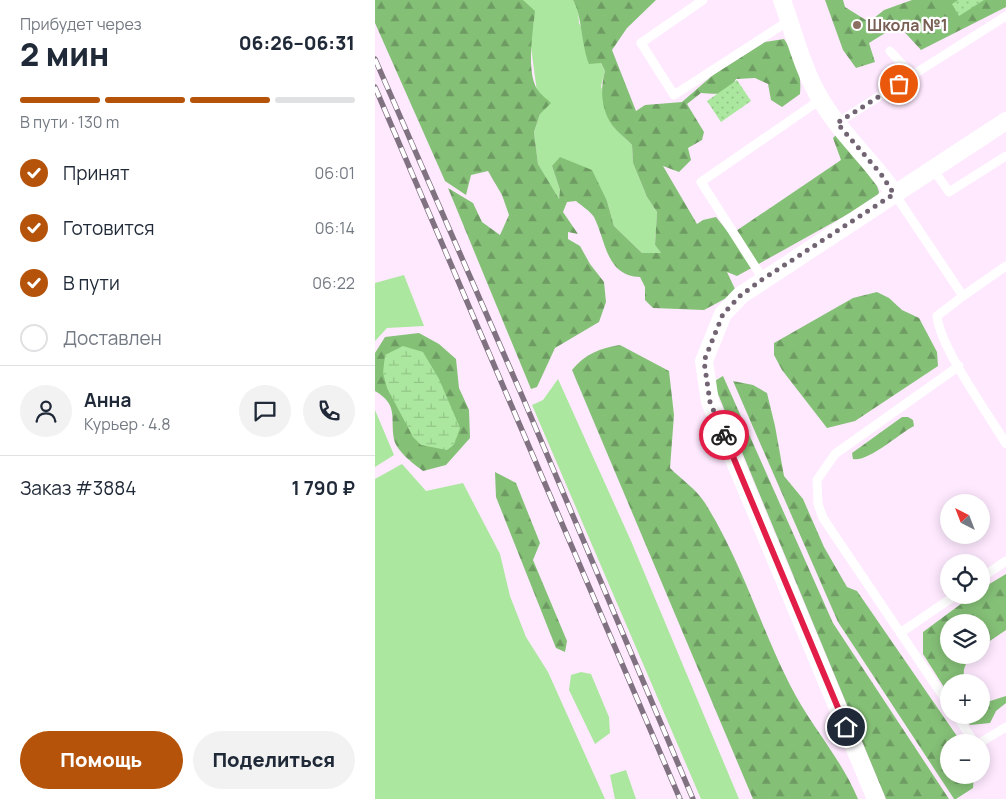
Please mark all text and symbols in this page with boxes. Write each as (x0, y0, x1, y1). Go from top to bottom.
text: Прибудет через (20, 13, 142, 35)
place label: Школа №1 (867, 14, 948, 36)
marker: Школа №1 (851, 19, 863, 31)
text: 06:26–06:31 (239, 30, 355, 56)
text: 2 мин (20, 32, 109, 76)
pin (878, 63, 920, 105)
icon: bag (885, 70, 913, 98)
text: В пути · 130 m (20, 111, 119, 133)
icon: check (20, 159, 48, 187)
text: Принят (63, 160, 130, 186)
text: 06:01 (315, 162, 355, 184)
icon: check (20, 214, 48, 242)
text: Готовится (63, 215, 155, 241)
text: 06:14 (315, 217, 355, 239)
icon: check (20, 269, 48, 297)
text: В пути (63, 270, 120, 296)
text: 06:22 (312, 272, 355, 294)
text: Доставлен (63, 325, 162, 351)
button: person (20, 385, 72, 437)
button: chat (239, 385, 291, 437)
button: phone (303, 385, 355, 437)
text: Анна (84, 387, 131, 413)
courier (699, 410, 749, 460)
text: Курьер · 4.8 (84, 413, 171, 435)
icon: bike (710, 421, 738, 449)
text: Заказ #3884 (20, 475, 137, 501)
text: 1 790 ₽ (292, 475, 355, 501)
north arrow (940, 494, 990, 544)
map controls (940, 494, 990, 784)
button: locate (940, 554, 990, 604)
button: layers (940, 614, 990, 664)
button: + (940, 674, 990, 724)
pin (825, 706, 867, 748)
icon: home (832, 713, 860, 741)
button: Помощь (20, 731, 183, 789)
button: Поделиться (193, 731, 355, 789)
button: − (940, 734, 990, 784)

